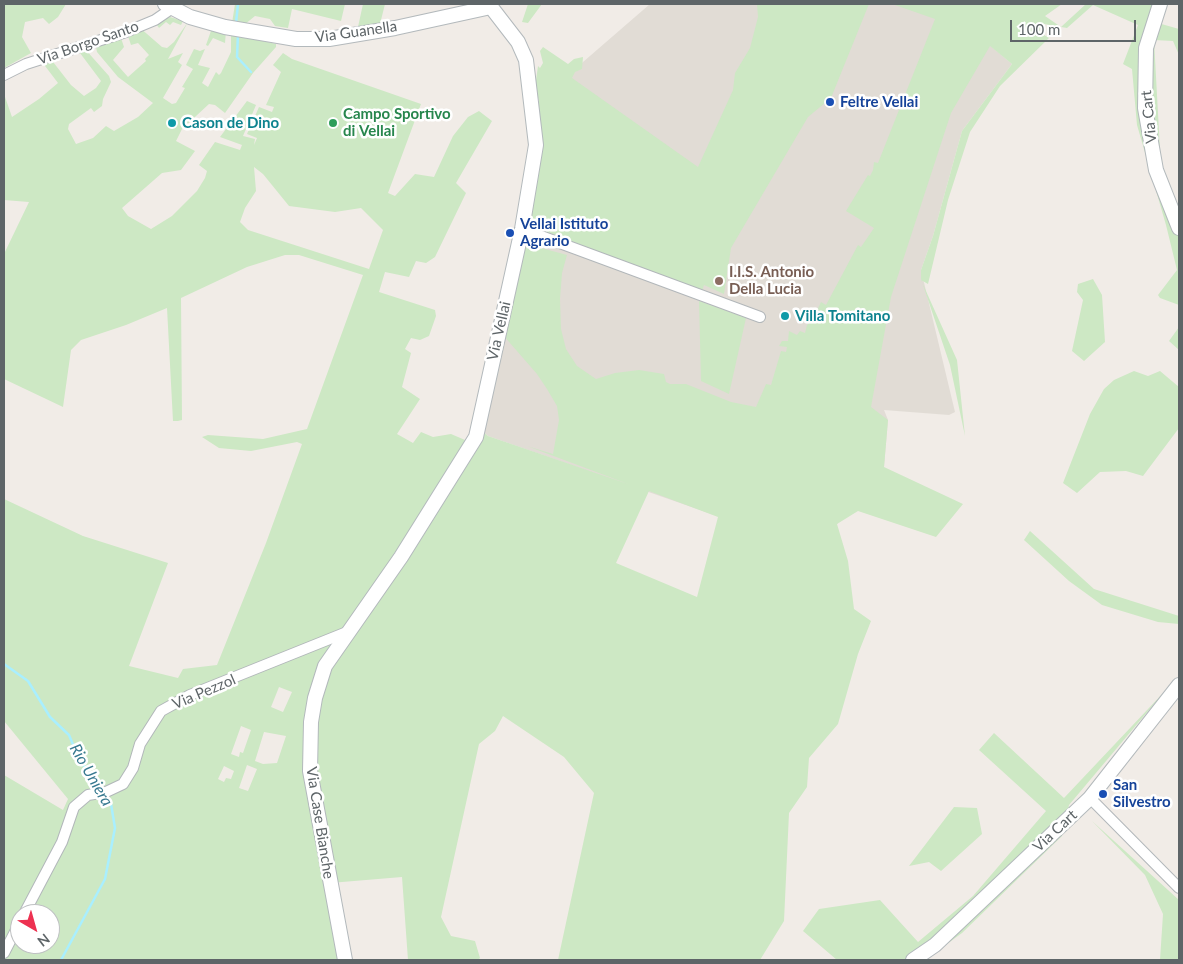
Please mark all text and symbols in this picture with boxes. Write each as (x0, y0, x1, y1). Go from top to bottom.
scale bar (1013, 10, 1139, 42)
street label: Via Borgo Santo (35, 17, 141, 69)
street label: Via Guanella (314, 17, 398, 47)
text: 100 m (1018, 20, 1060, 38)
street label: Via Cart (1137, 90, 1161, 144)
place label: Feltre Vellai (840, 93, 918, 111)
marker: Feltre Vellai (824, 96, 836, 108)
place label: Campo Sportivo di Vellai (343, 105, 451, 140)
place label: Cason de Dino (182, 114, 279, 132)
marker: Cason de Dino (166, 117, 178, 129)
marker: Campo Sportivo di Vellai (327, 117, 339, 129)
place label: Vellai Istituto Agrario (520, 215, 608, 250)
marker: Vellai Istituto Agrario (504, 227, 516, 239)
place label: I.I.S. Antonio Della Lucia (729, 263, 814, 298)
marker: I.I.S. Antonio Della Lucia (713, 275, 725, 287)
street label: Via Vellai (483, 300, 515, 362)
place label: Villa Tomitano (795, 307, 890, 325)
marker: Villa Tomitano (779, 310, 791, 322)
street label: Via Pezzol (170, 671, 238, 713)
water label: Rio Uniera (66, 740, 116, 810)
street label: Via Case Bianche (302, 766, 338, 880)
place label: San Silvestro (1113, 776, 1171, 811)
marker: San Silvestro (1097, 788, 1109, 800)
street label: Via Cart (1029, 806, 1081, 856)
north arrow (10, 904, 60, 954)
text: N (34, 930, 53, 950)

